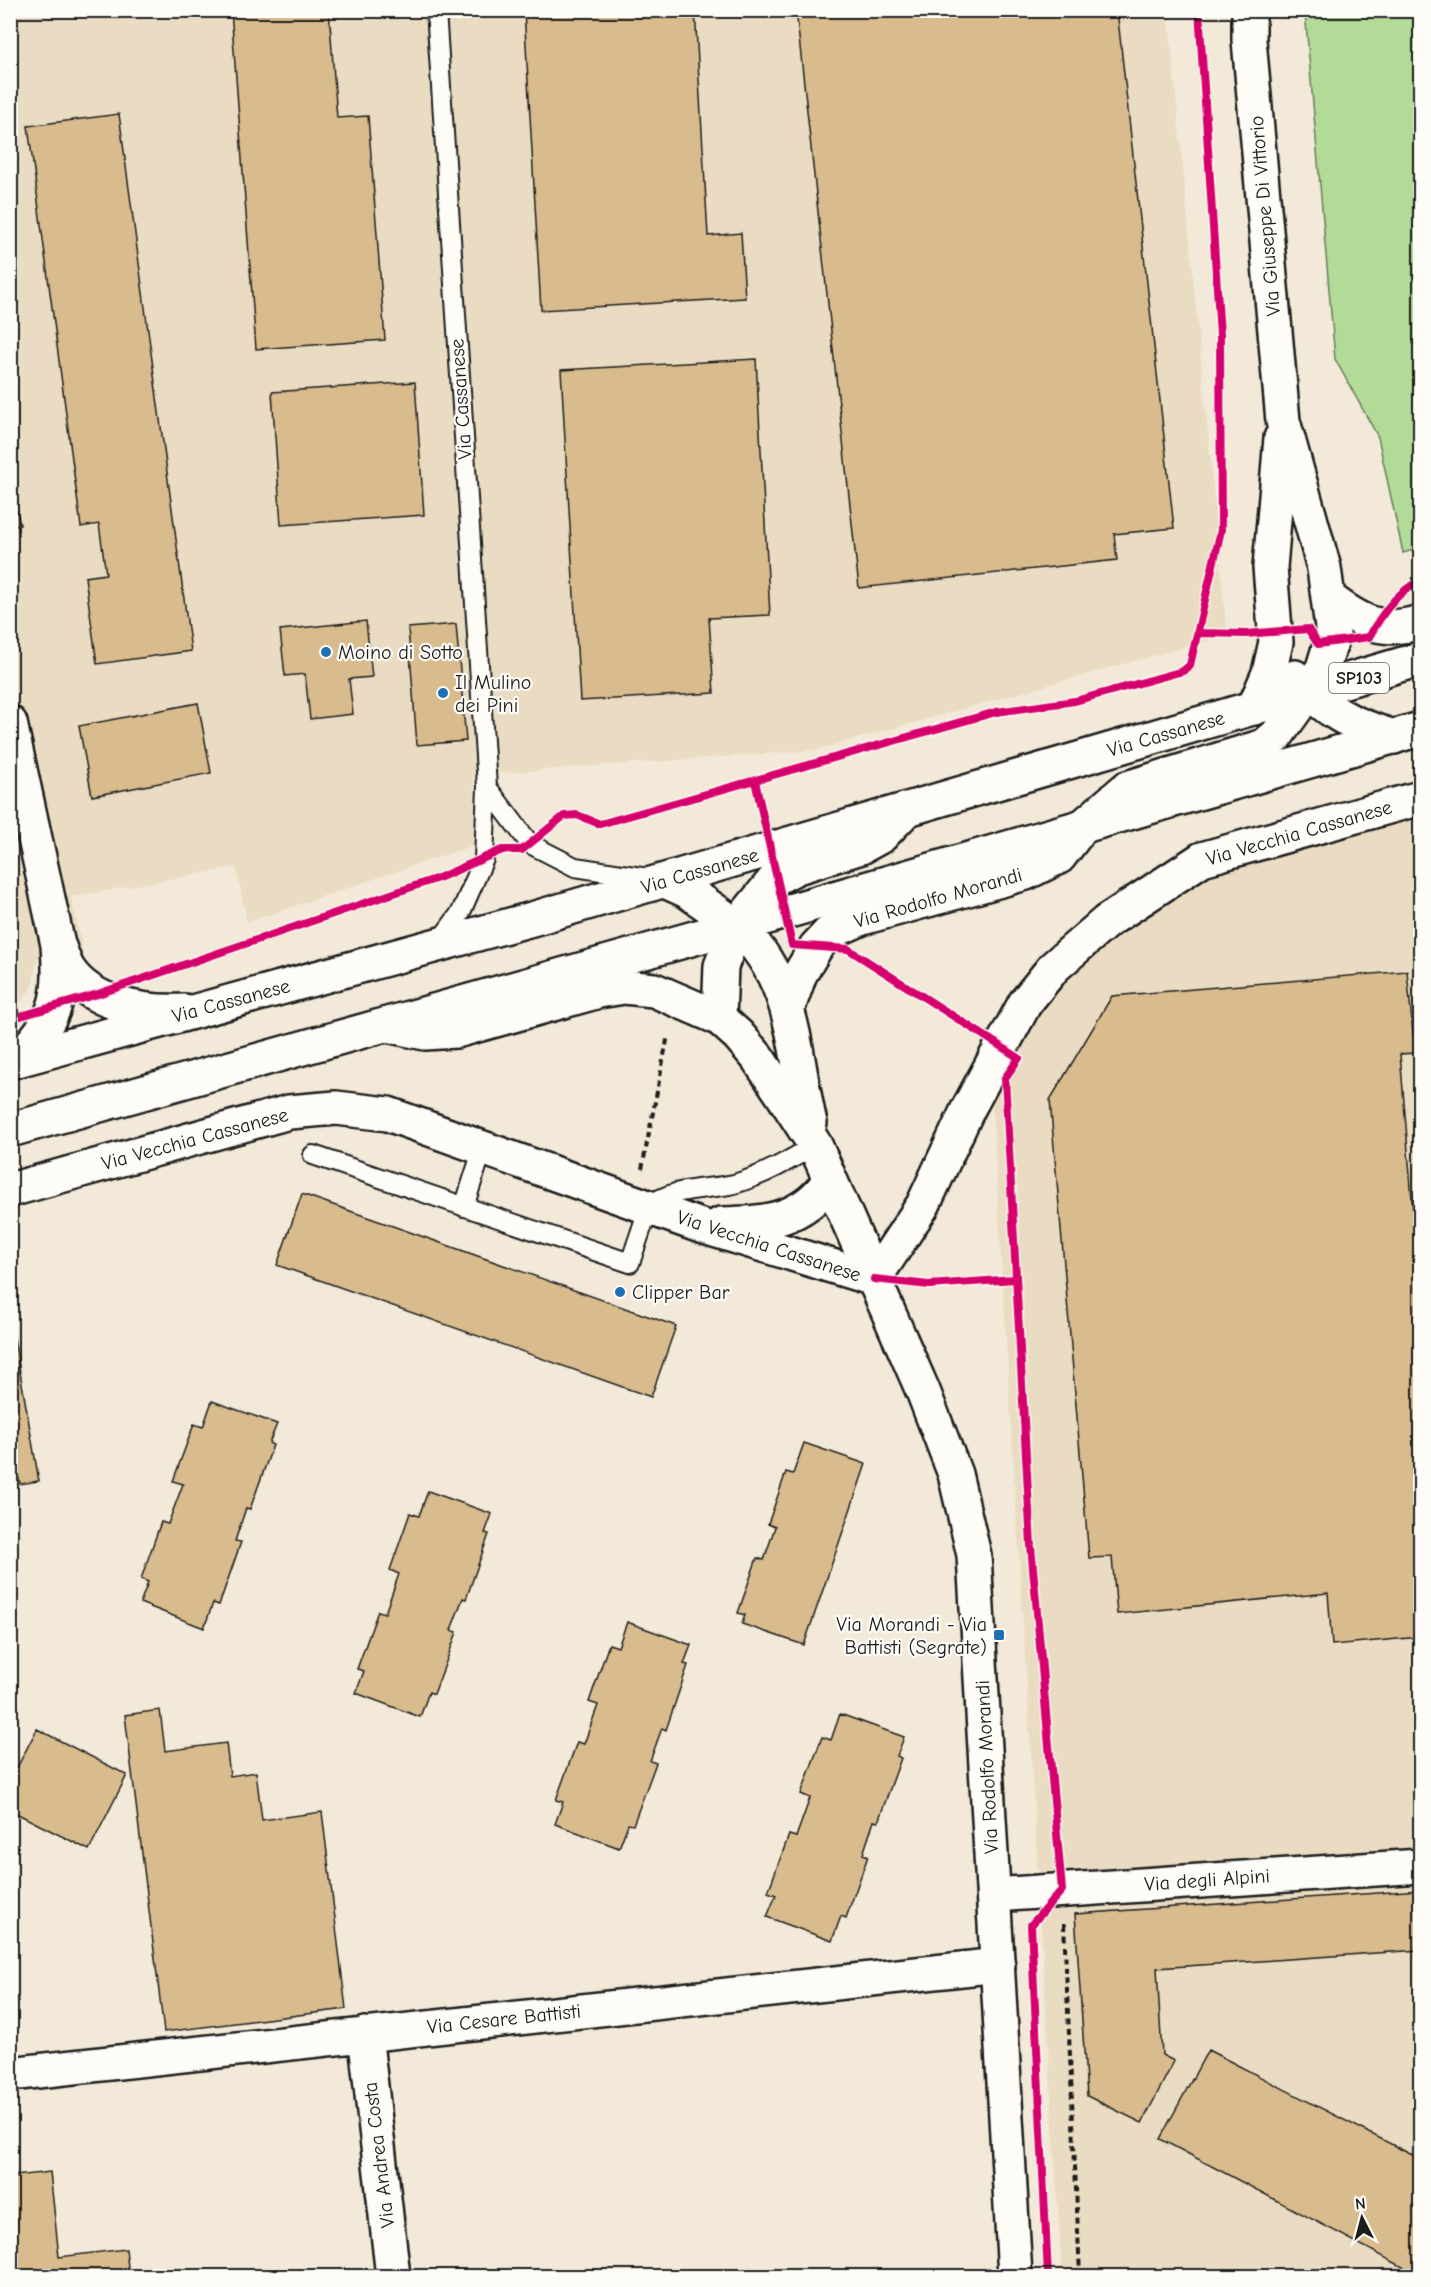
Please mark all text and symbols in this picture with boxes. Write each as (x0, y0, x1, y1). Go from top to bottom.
street label: Via Giuseppe Di Vittorio (1245, 115, 1285, 317)
street label: Via Cassanese (445, 338, 477, 460)
place label: Moino di Sotto (338, 641, 463, 664)
marker: Moino di Sotto (319, 645, 333, 659)
road number: SP103 (1329, 663, 1389, 693)
place label: Il Mulino dei Pini (455, 671, 531, 717)
marker: Il Mulino dei Pini (436, 686, 450, 700)
street label: Via Cassanese (1105, 706, 1227, 762)
street label: Via Vecchia Cassanese (1203, 795, 1395, 871)
street label: Via Cassanese (639, 843, 761, 899)
street label: Via Rodolfo Morandi (851, 863, 1025, 933)
street label: Via Cassanese (170, 974, 292, 1028)
street label: Via Vecchia Cassanese (99, 1103, 291, 1175)
street label: Via Vecchia Cassanese (674, 1205, 864, 1287)
place label: Clipper Bar (632, 1281, 730, 1304)
marker: Clipper Bar (613, 1285, 627, 1299)
place label: Via Morandi - Via Battisti (Segrate) (836, 1613, 987, 1659)
marker: Via Morandi - Via Battisti (Segrate) (992, 1628, 1006, 1642)
street label: Via Rodolfo Morandi (971, 1680, 1003, 1854)
street label: Via degli Alpini (1143, 1864, 1271, 1896)
street label: Via Cesare Battisti (426, 1999, 582, 2039)
street label: Via Andrea Costa (359, 2081, 399, 2229)
north arrow (1332, 2188, 1392, 2248)
text: N (1354, 2195, 1367, 2214)

